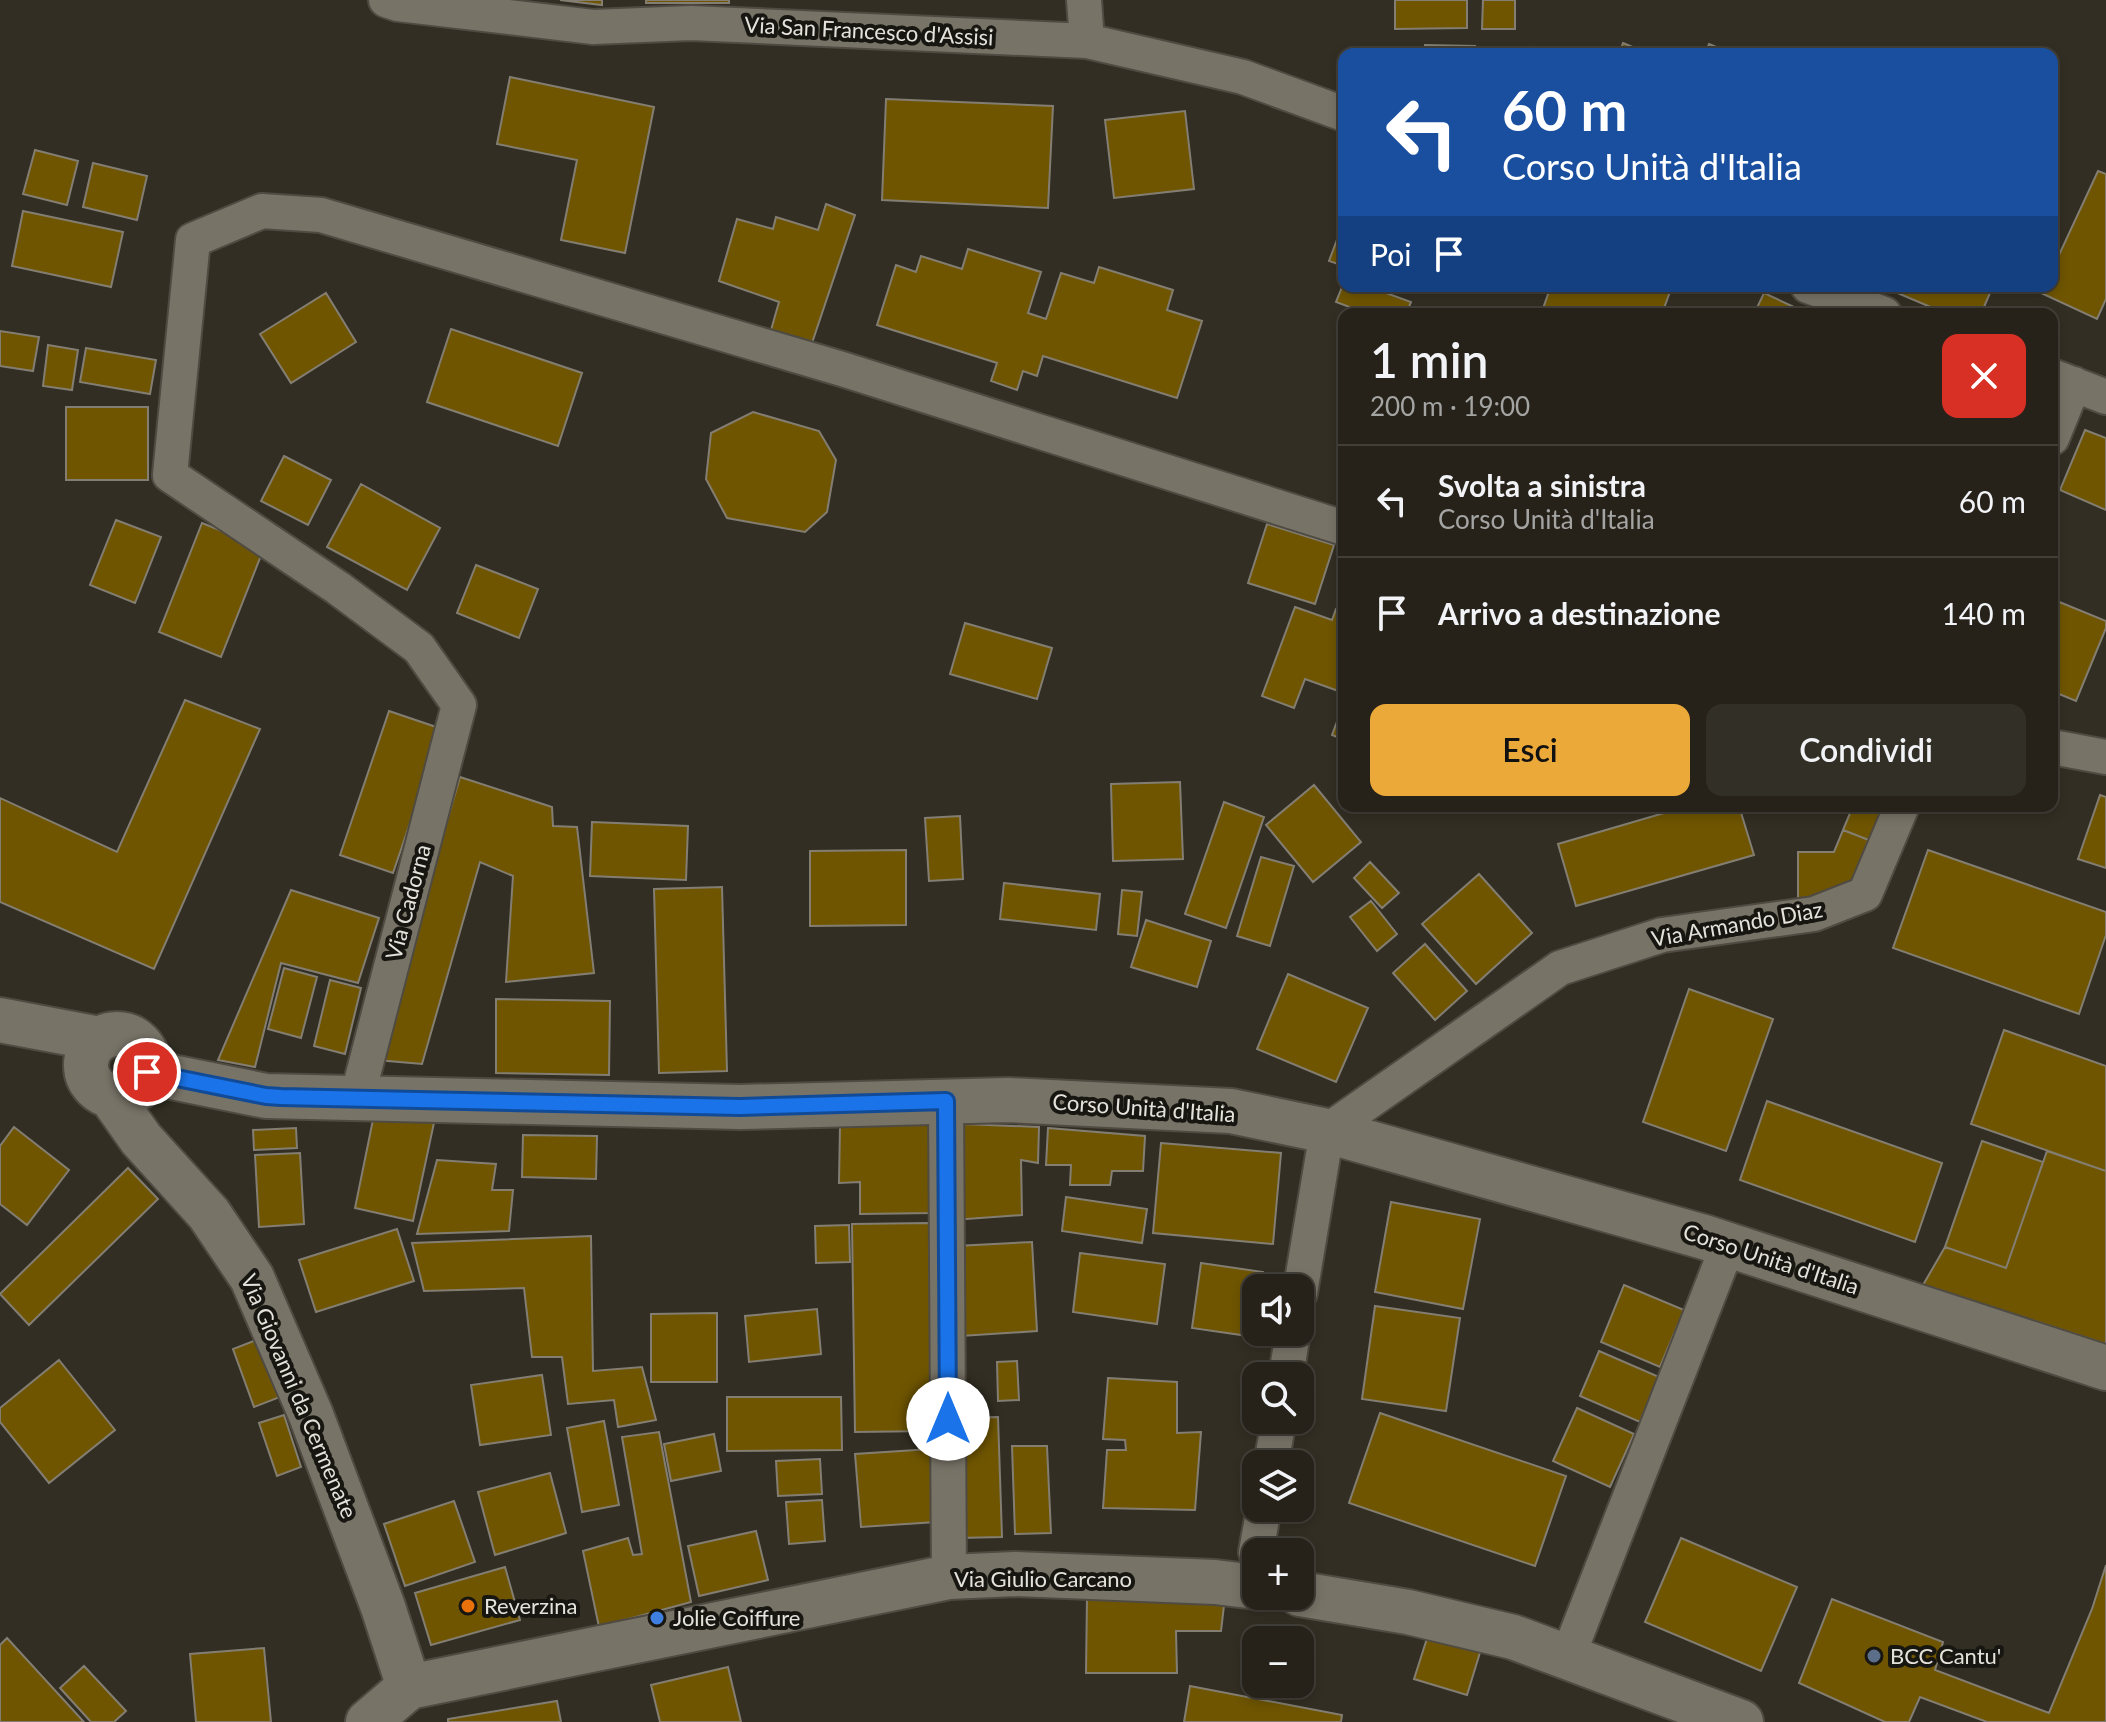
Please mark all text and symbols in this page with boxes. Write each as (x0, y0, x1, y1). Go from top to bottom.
street label: Via San Francesco d'Assisi (744, 10, 994, 51)
text: 60 m (1502, 76, 1627, 143)
icon: left (1370, 80, 1474, 184)
text: Corso Unità d'Italia (1502, 144, 1802, 188)
icon: arrive (1427, 232, 1471, 276)
text: Poi (1370, 236, 1411, 272)
text: 1 min (1370, 331, 1488, 388)
button: close (1942, 334, 2026, 418)
text: 200 m · 19:00 (1370, 390, 1530, 422)
text: Svolta a sinistra (1438, 467, 1646, 503)
icon: left (1370, 479, 1414, 523)
text: 60 m (1959, 483, 2026, 519)
text: Corso Unità d'Italia (1438, 503, 1655, 535)
icon: arrive (1370, 591, 1414, 635)
text: Arrivo a destinazione (1438, 595, 1720, 631)
text: 140 m (1941, 595, 2026, 631)
button: Esci (1370, 704, 1690, 796)
button: Condividi (1706, 704, 2026, 796)
street label: Via Cadorna (379, 841, 436, 963)
street label: Via Armando Diaz (1649, 895, 1825, 952)
pin (113, 1038, 181, 1106)
icon: arrive (125, 1050, 169, 1094)
street label: Corso Unità d'Italia (1052, 1088, 1236, 1127)
street label: Corso Unità d'Italia (1680, 1217, 1862, 1300)
street label: Via Giovanni da Cermenate (236, 1270, 363, 1522)
map controls (1242, 1274, 1314, 1698)
button: sound (1242, 1274, 1314, 1346)
button: search (1242, 1362, 1314, 1434)
position arrow (906, 1377, 990, 1461)
button: layers (1242, 1450, 1314, 1522)
button: + (1242, 1538, 1314, 1610)
street label: Via Giulio Carcano (954, 1565, 1132, 1592)
place label: Reverzina (484, 1592, 578, 1619)
marker: Reverzina (459, 1597, 477, 1615)
place label: Jolie Coiffure (673, 1604, 800, 1631)
marker: Jolie Coiffure (648, 1609, 666, 1627)
button: − (1242, 1626, 1314, 1698)
place label: BCC Cantu' (1890, 1642, 2001, 1669)
marker: BCC Cantu' (1865, 1647, 1883, 1665)

